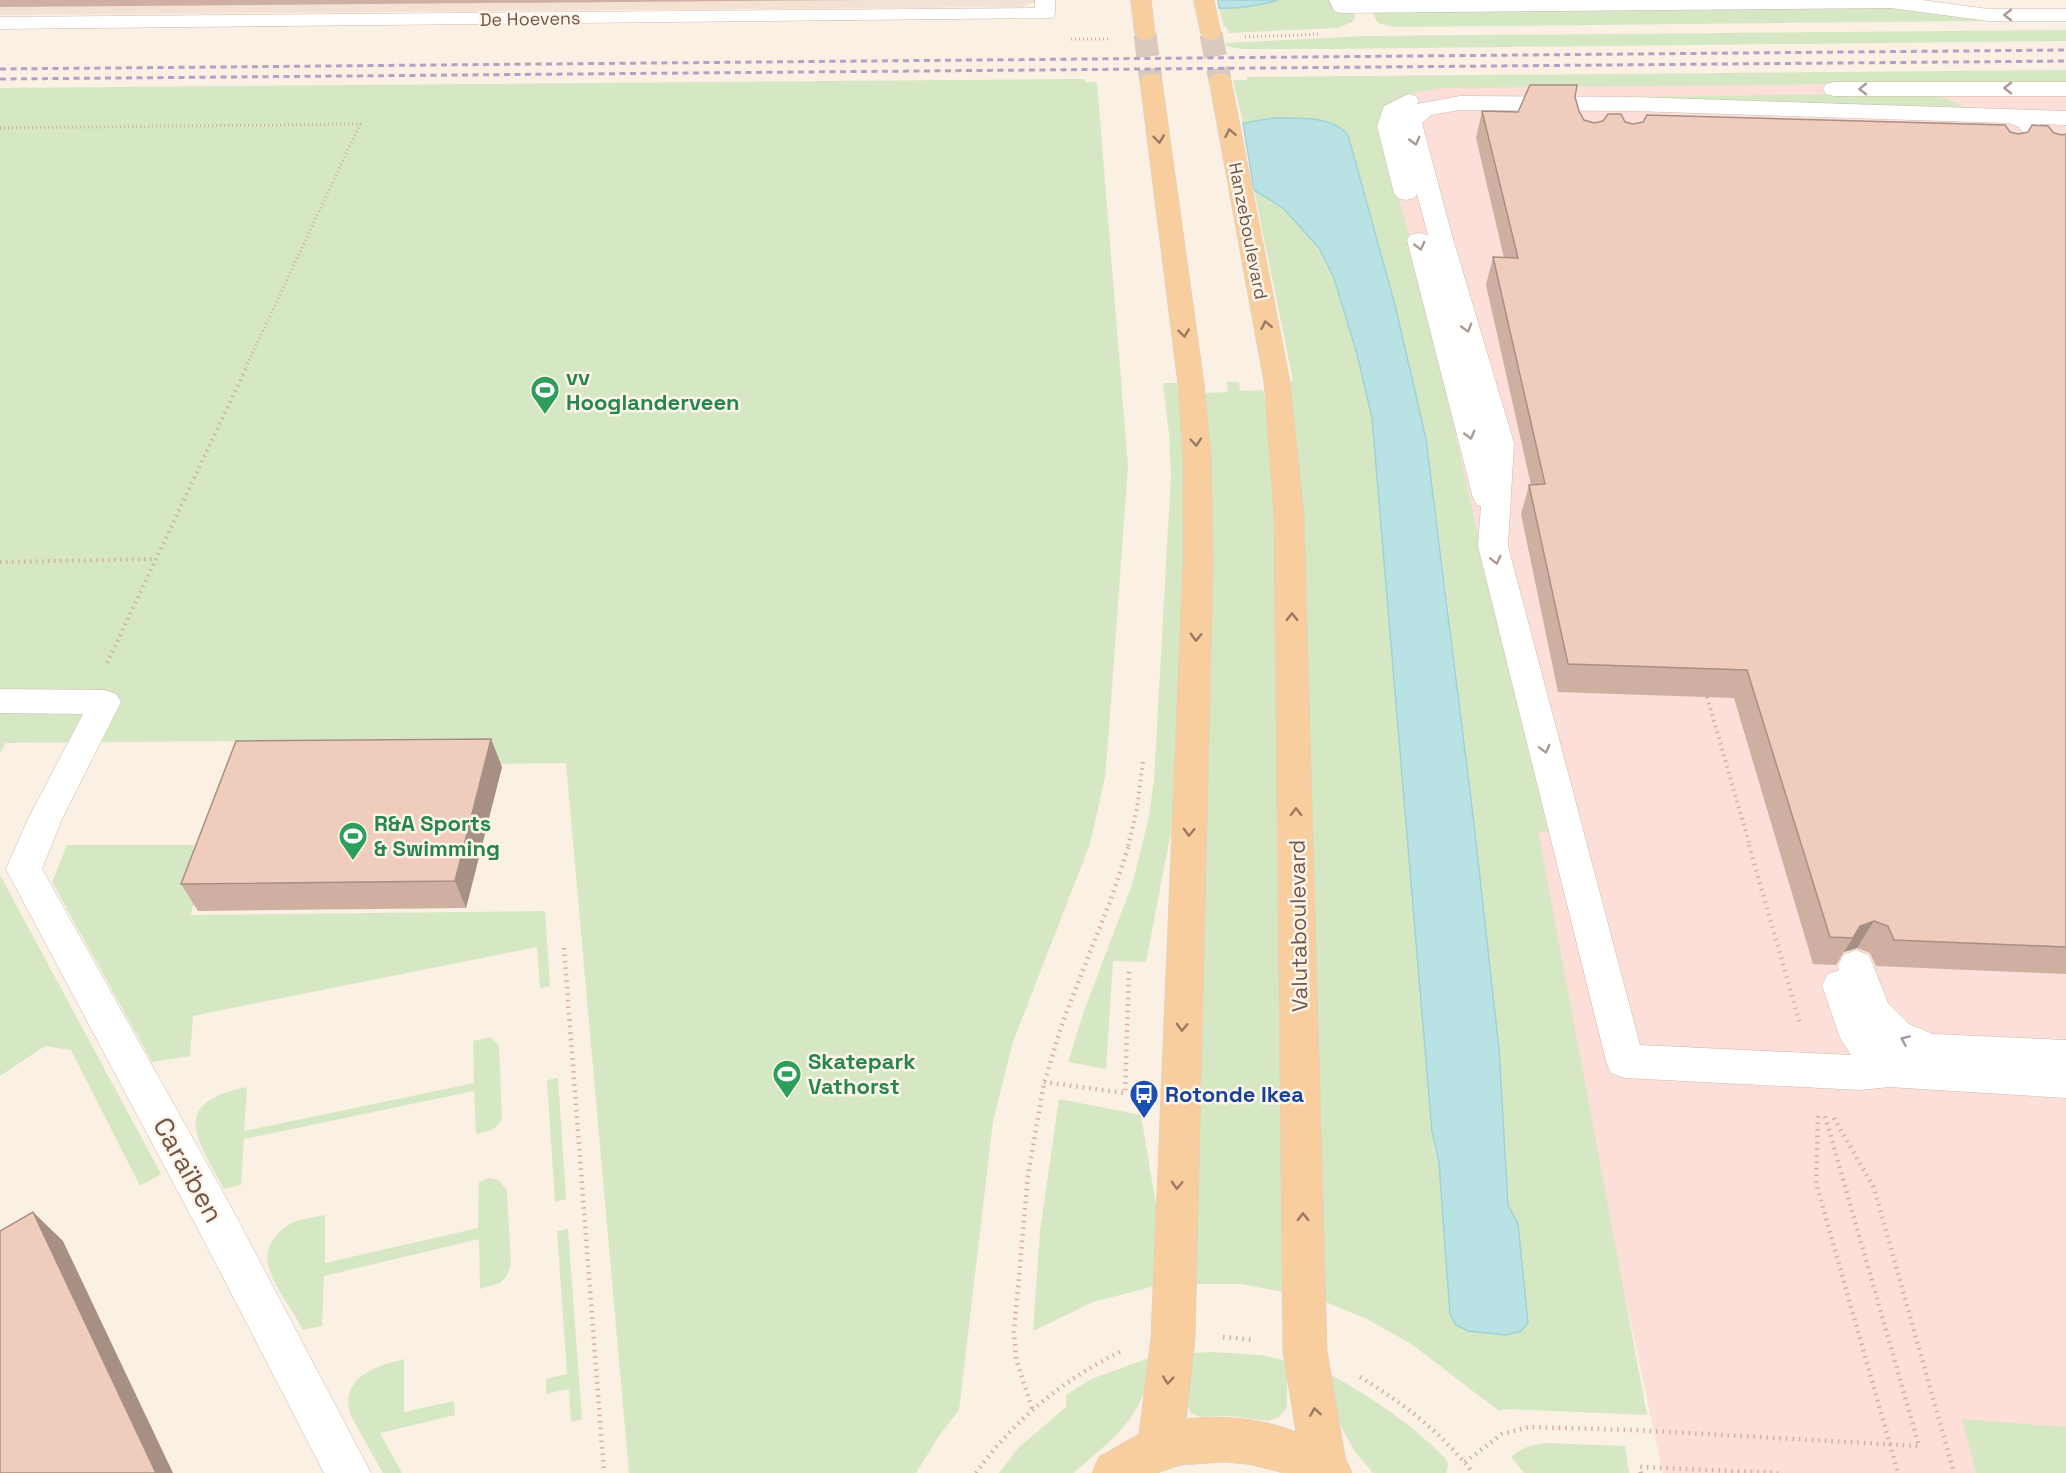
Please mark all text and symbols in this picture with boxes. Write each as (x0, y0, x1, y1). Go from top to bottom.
street label: De Hoevens (479, 6, 581, 31)
one-way arrow (2003, 9, 2012, 21)
one-way arrow (1858, 82, 1867, 95)
one-way arrow (2003, 82, 2012, 94)
one-way arrow (1224, 128, 1237, 138)
one-way arrow (1152, 135, 1164, 144)
one-way arrow (1408, 135, 1421, 145)
street label: Hanzeboulevard (1224, 160, 1273, 301)
one-way arrow (1413, 241, 1426, 251)
one-way arrow (1260, 320, 1273, 330)
one-way arrow (1460, 323, 1473, 333)
one-way arrow (1177, 328, 1190, 337)
place label: vv Hooglanderveen (566, 363, 740, 416)
sports icon: vv Hooglanderveen (529, 374, 561, 416)
one-way arrow (1463, 430, 1476, 440)
one-way arrow (1189, 438, 1202, 447)
one-way arrow (1489, 555, 1502, 565)
one-way arrow (1286, 613, 1298, 622)
one-way arrow (1189, 633, 1202, 642)
one-way arrow (1538, 743, 1550, 754)
one-way arrow (1289, 808, 1302, 817)
place label: R&A Sports & Swimming (374, 809, 500, 862)
sports icon: R&A Sports & Swimming (337, 820, 369, 862)
one-way arrow (1183, 827, 1195, 836)
street label: Valutaboulevard (1282, 840, 1314, 1012)
one-way arrow (1176, 1022, 1189, 1031)
one-way arrow (1900, 1035, 1911, 1047)
place label: Skatepark Vathorst (808, 1047, 916, 1100)
sports icon: Skatepark Vathorst (771, 1058, 803, 1100)
bus stop icon: Rotonde Ikea (1128, 1078, 1160, 1120)
place label: Rotonde Ikea (1165, 1080, 1304, 1108)
street label: Caraïben (145, 1111, 232, 1229)
one-way arrow (1171, 1181, 1183, 1190)
one-way arrow (1296, 1213, 1309, 1222)
one-way arrow (1162, 1375, 1175, 1385)
one-way arrow (1309, 1407, 1322, 1417)

